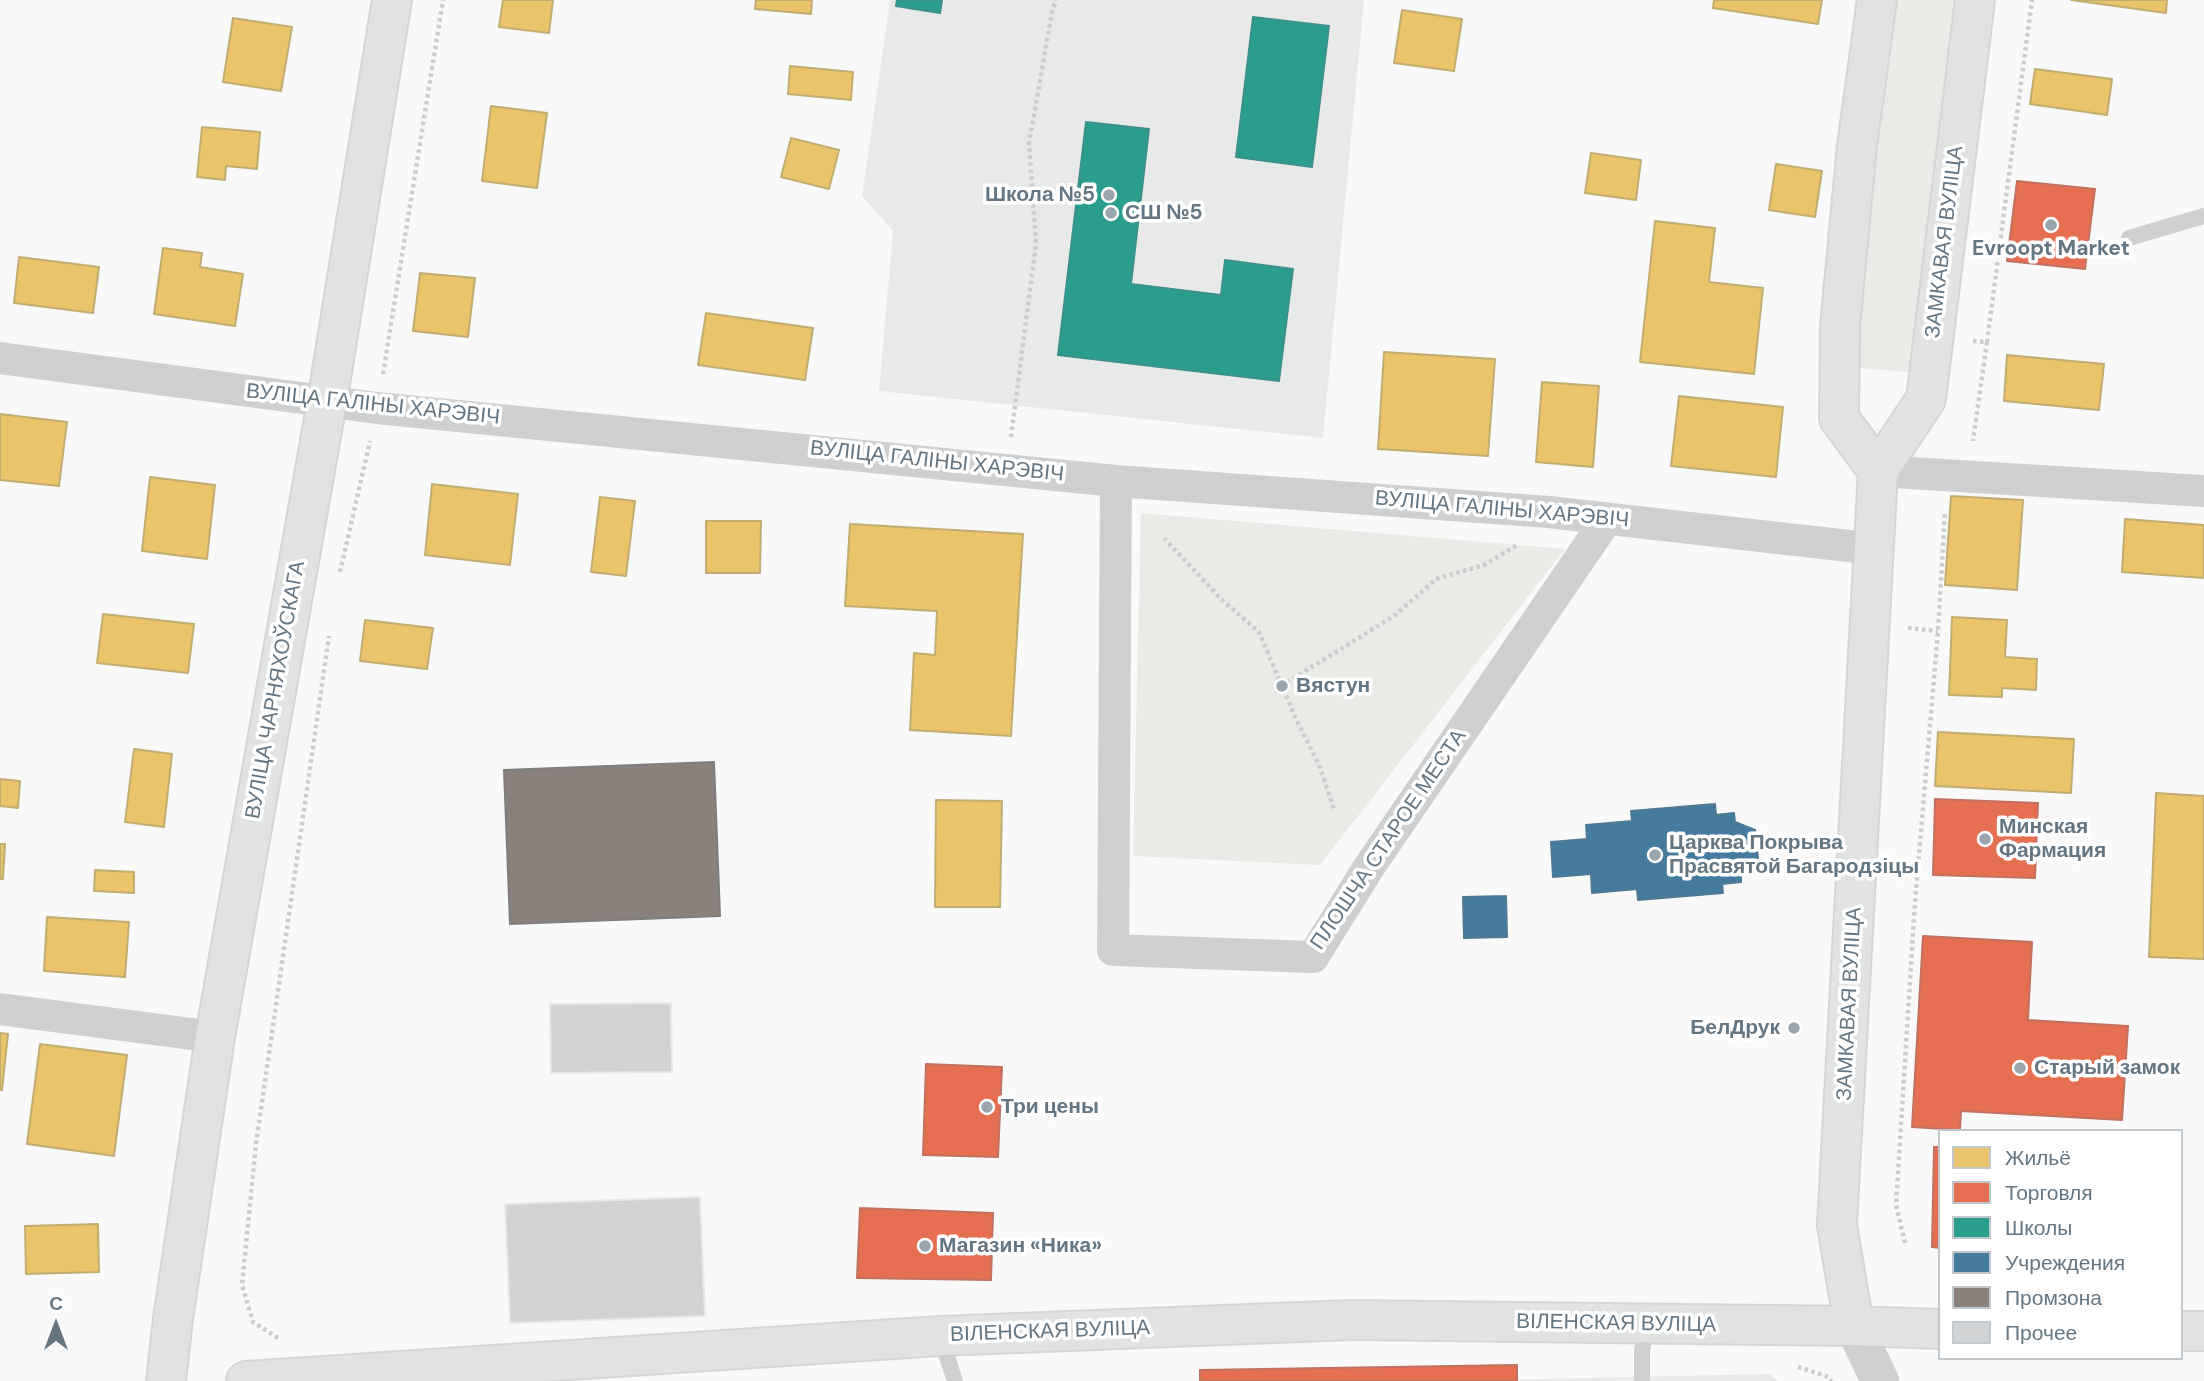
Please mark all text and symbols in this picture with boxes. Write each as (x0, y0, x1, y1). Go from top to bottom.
street label: ЗАМКАВАЯ ВУЛІЦА (1921, 144, 1969, 340)
place label: Школа №5 (985, 182, 1095, 208)
marker: Школа №5 (1101, 187, 1117, 203)
place label: СШ №5 (1125, 200, 1203, 226)
marker: СШ №5 (1103, 205, 1119, 221)
marker: Evroopt Market (2043, 217, 2059, 233)
place label: Evroopt Market (1972, 236, 2130, 262)
street label: ВУЛІЦА ГАЛІНЫ ХАРЭВІЧ (245, 379, 501, 431)
street label: ВУЛІЦА ГАЛІНЫ ХАРЭВІЧ (809, 436, 1065, 488)
street label: ВУЛІЦА ГАЛІНЫ ХАРЭВІЧ (1374, 486, 1630, 534)
street label: ВУЛІЦА ЧАРНЯХОЎСКАГА (241, 559, 311, 821)
place label: Вястун (1296, 673, 1370, 699)
marker: Вястун (1274, 678, 1290, 694)
street label: ПЛОШЧА СТАРОЕ МЕСТА (1306, 725, 1472, 955)
place label: Минская Фармация (1999, 814, 2106, 864)
place label: Царква Покрыва Прасвятой Багародзіцы (1669, 830, 1919, 880)
marker: Минская Фармация (1977, 831, 1993, 847)
marker: Царква Покрыва Прасвятой Багародзіцы (1647, 847, 1663, 863)
street label: ЗАМКАВАЯ ВУЛІЦА (1832, 907, 1868, 1101)
place label: БелДрук (1690, 1015, 1780, 1041)
marker: БелДрук (1786, 1020, 1802, 1036)
place label: Старый замок (2034, 1055, 2180, 1081)
marker: Старый замок (2012, 1060, 2028, 1076)
place label: Три цены (1001, 1094, 1099, 1120)
marker: Три цены (979, 1099, 995, 1115)
legend (1938, 1129, 2183, 1360)
text: Жильё (2005, 1144, 2071, 1172)
text: Торговля (2005, 1179, 2093, 1207)
text: Школы (2005, 1214, 2072, 1242)
place label: Магазин «Ника» (939, 1233, 1102, 1259)
marker: Магазин «Ника» (917, 1238, 933, 1254)
text: Учреждения (2005, 1249, 2125, 1277)
text: Промзона (2005, 1284, 2102, 1312)
north arrow (21, 1290, 91, 1360)
text: С (49, 1291, 63, 1316)
street label: ВІЛЕНСКАЯ ВУЛІЦА (1516, 1310, 1716, 1338)
street label: ВІЛЕНСКАЯ ВУЛІЦА (950, 1316, 1150, 1348)
text: Прочее (2005, 1319, 2077, 1347)

